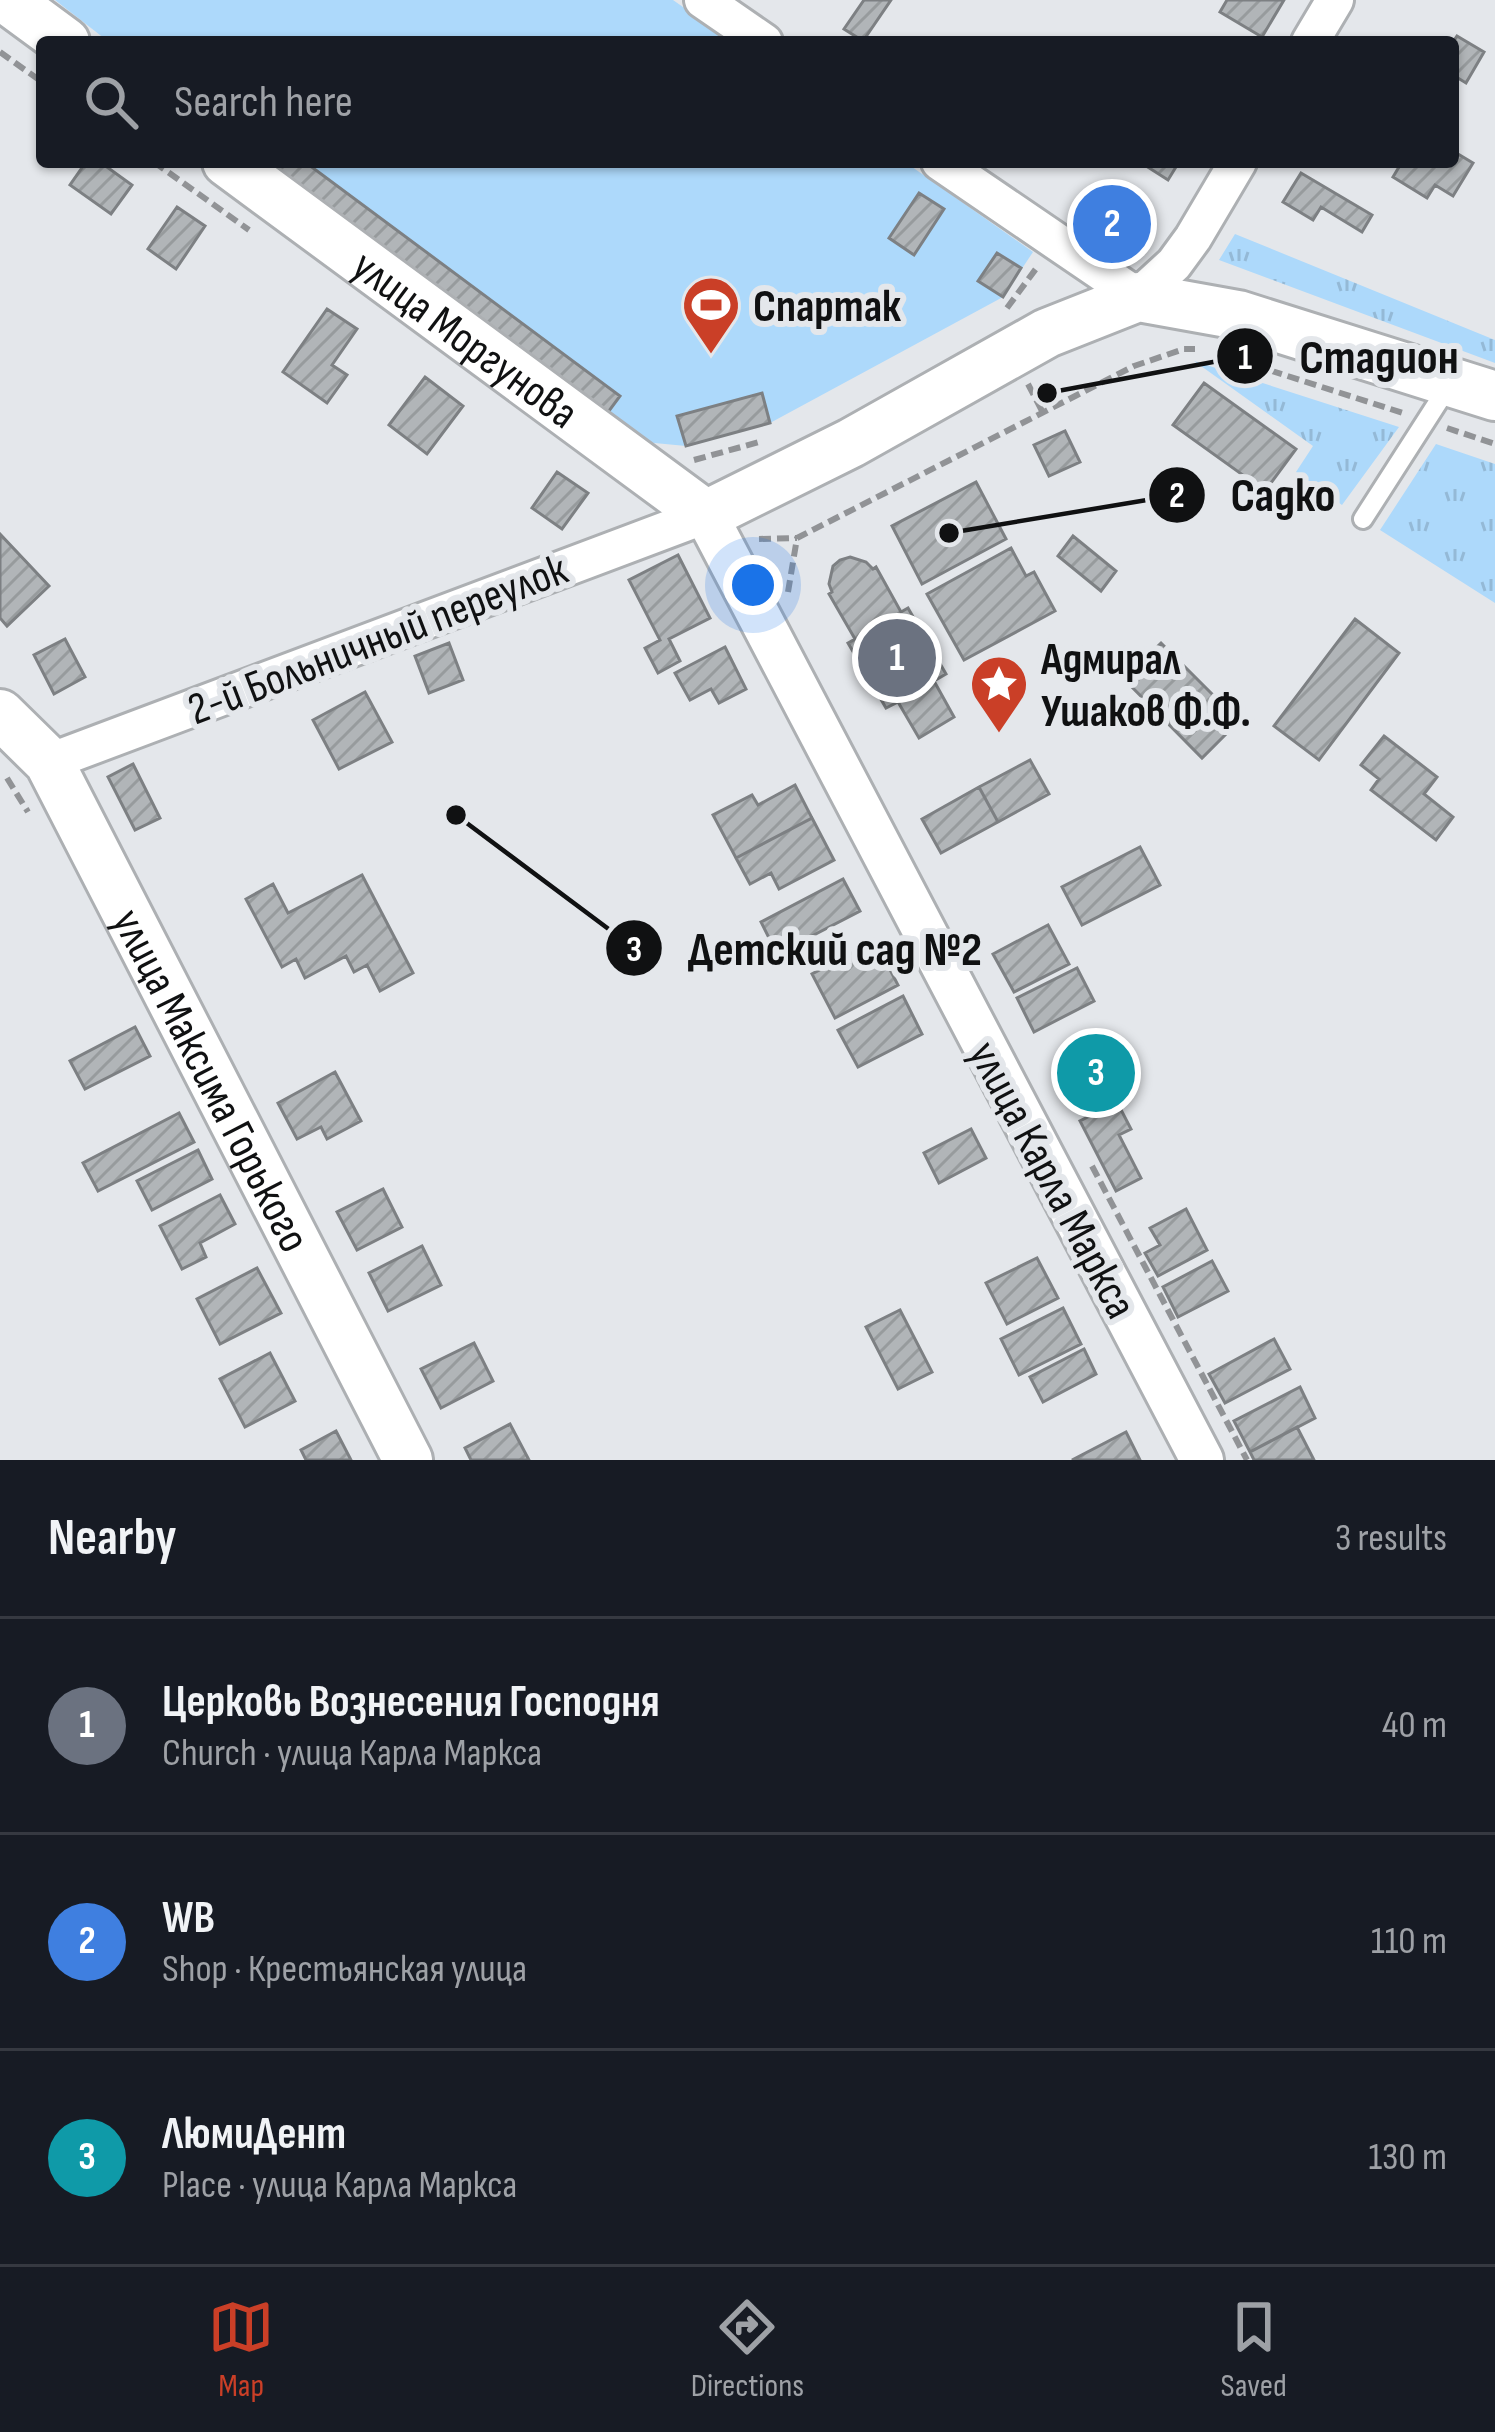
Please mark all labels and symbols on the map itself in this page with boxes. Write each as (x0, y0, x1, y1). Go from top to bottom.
pin: 2 (1073, 179, 1151, 269)
street label: улица Моргунова (341, 239, 588, 441)
sports icon: Спартак (680, 274, 742, 356)
place label: Спартак (753, 280, 901, 335)
callout: Стадион (1215, 314, 1483, 398)
text: Стадион (1299, 330, 1459, 387)
text: 1 (1238, 337, 1252, 380)
callout: Садко (1147, 453, 1360, 537)
text: Садко (1230, 468, 1336, 525)
text: 2 (1169, 475, 1185, 518)
street label: 2-й Больничный переулок (181, 543, 575, 738)
your location (723, 555, 783, 615)
pin: 1 (858, 613, 936, 703)
place label: Адмирал Ушаков Ф.Ф. (1040, 633, 1251, 740)
place icon: Адмирал Ушаков Ф.Ф. (968, 653, 1030, 735)
street label: улица Максима Горького (99, 900, 321, 1262)
callout: Детский сад №2 (604, 906, 1007, 990)
text: Детский сад №2 (688, 922, 982, 979)
text: 3 (626, 929, 642, 972)
pin: 3 (1057, 1028, 1135, 1118)
street label: улица Карла Маркса (956, 1032, 1148, 1328)

